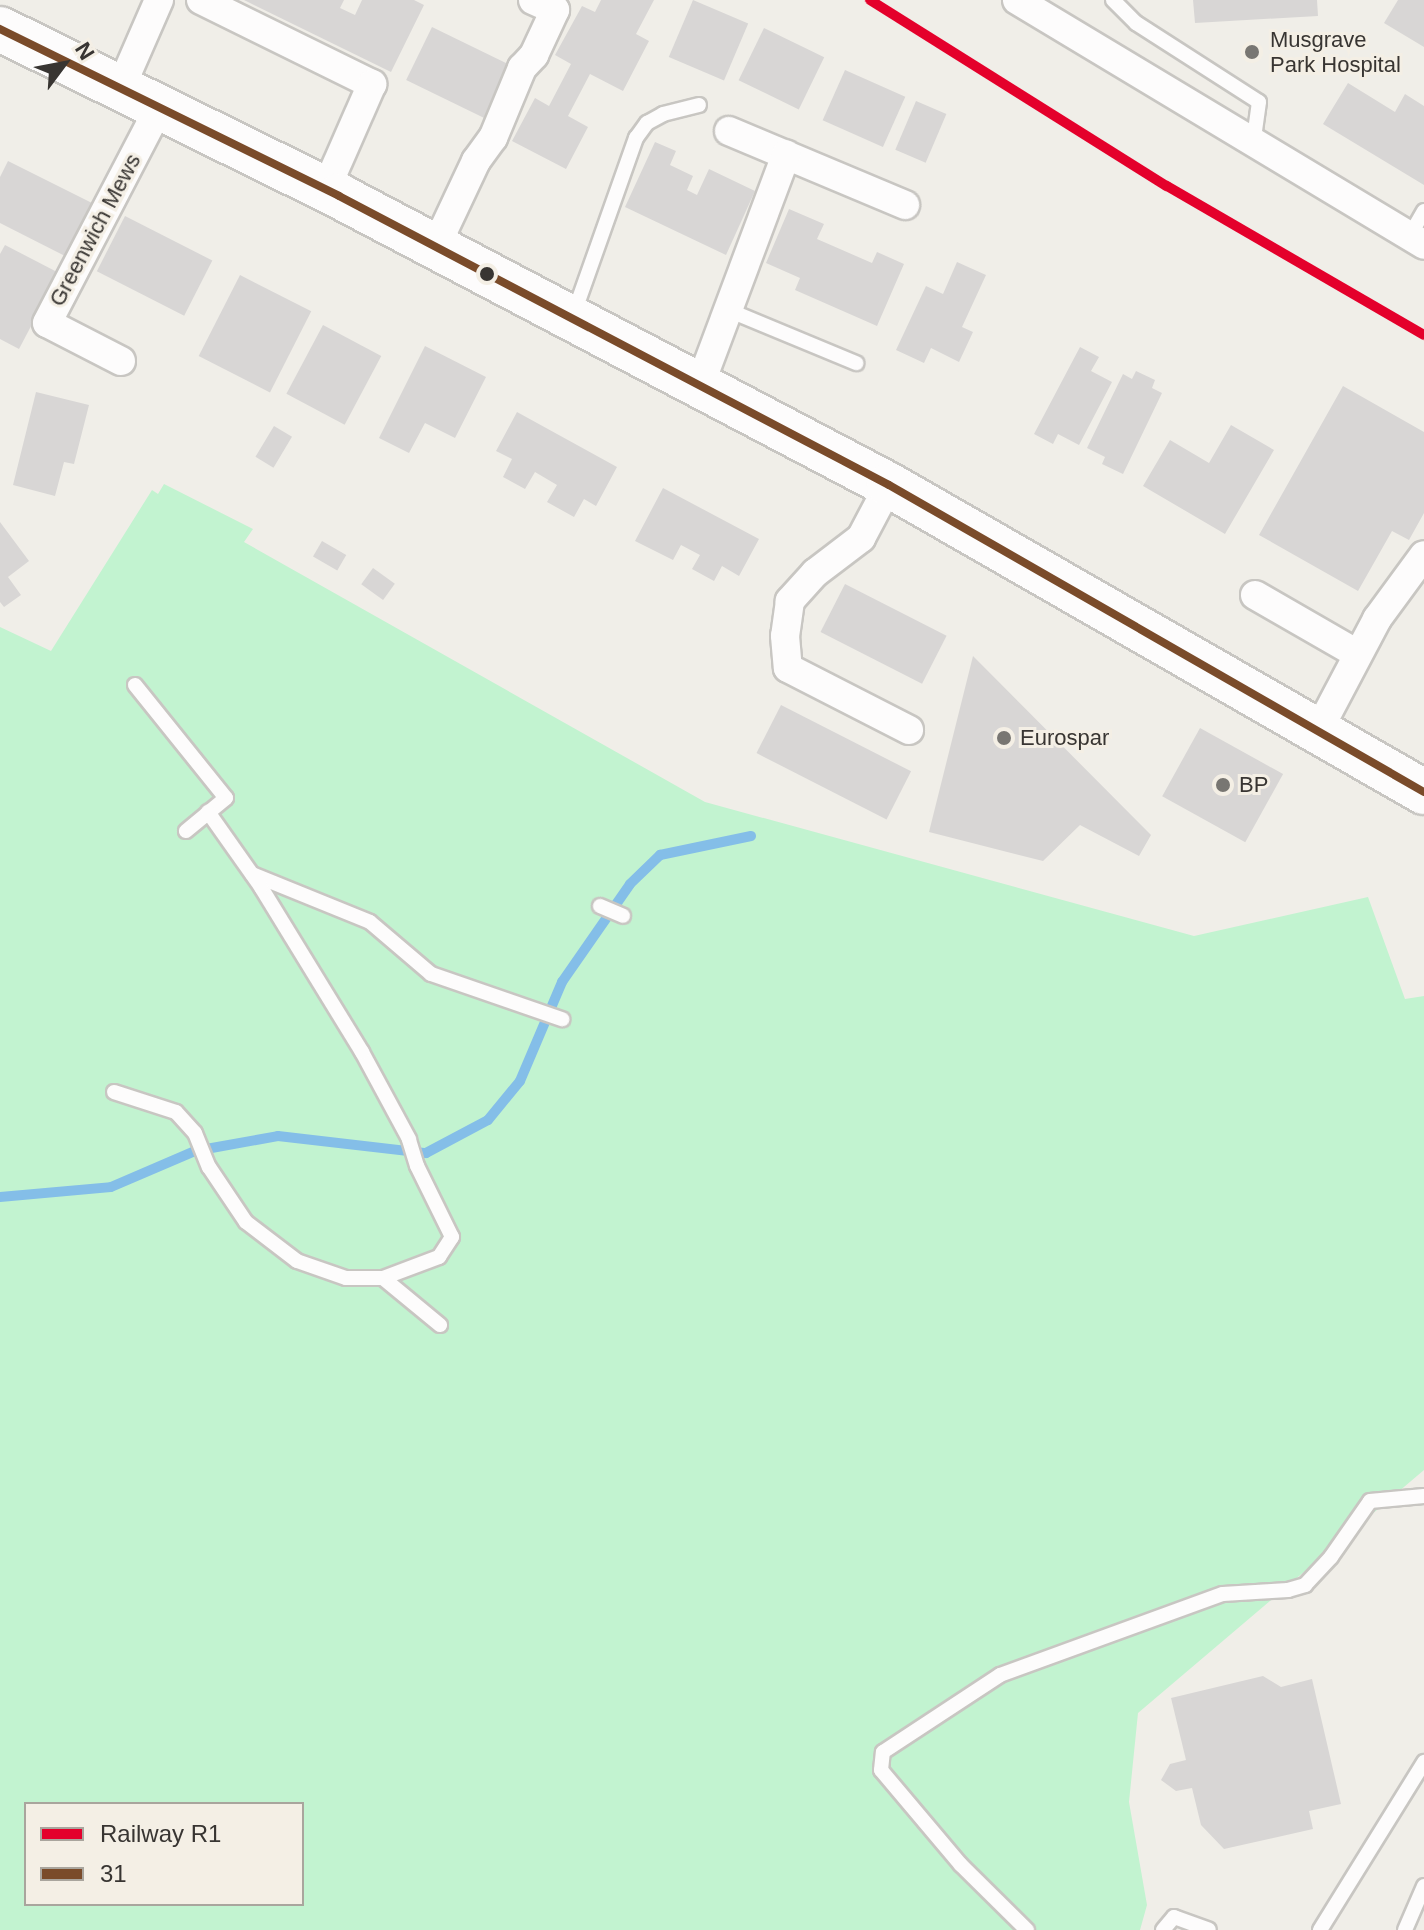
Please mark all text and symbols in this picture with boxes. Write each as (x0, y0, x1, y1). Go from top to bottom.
north arrow (24, 24, 104, 104)
place label: Musgrave Park Hospital (1270, 26, 1401, 78)
text: N (70, 38, 100, 64)
marker: Musgrave Park Hospital (1241, 41, 1263, 63)
street label: Greenwich Mews (44, 149, 146, 311)
unlabelled marker (479, 266, 495, 282)
place label: Eurospar (1020, 725, 1109, 751)
marker: Eurospar (995, 729, 1013, 747)
place label: BP (1239, 772, 1268, 798)
marker: BP (1214, 776, 1232, 794)
legend (24, 1802, 304, 1906)
text: Railway R1 (100, 1820, 221, 1847)
text: 31 (100, 1860, 127, 1887)

